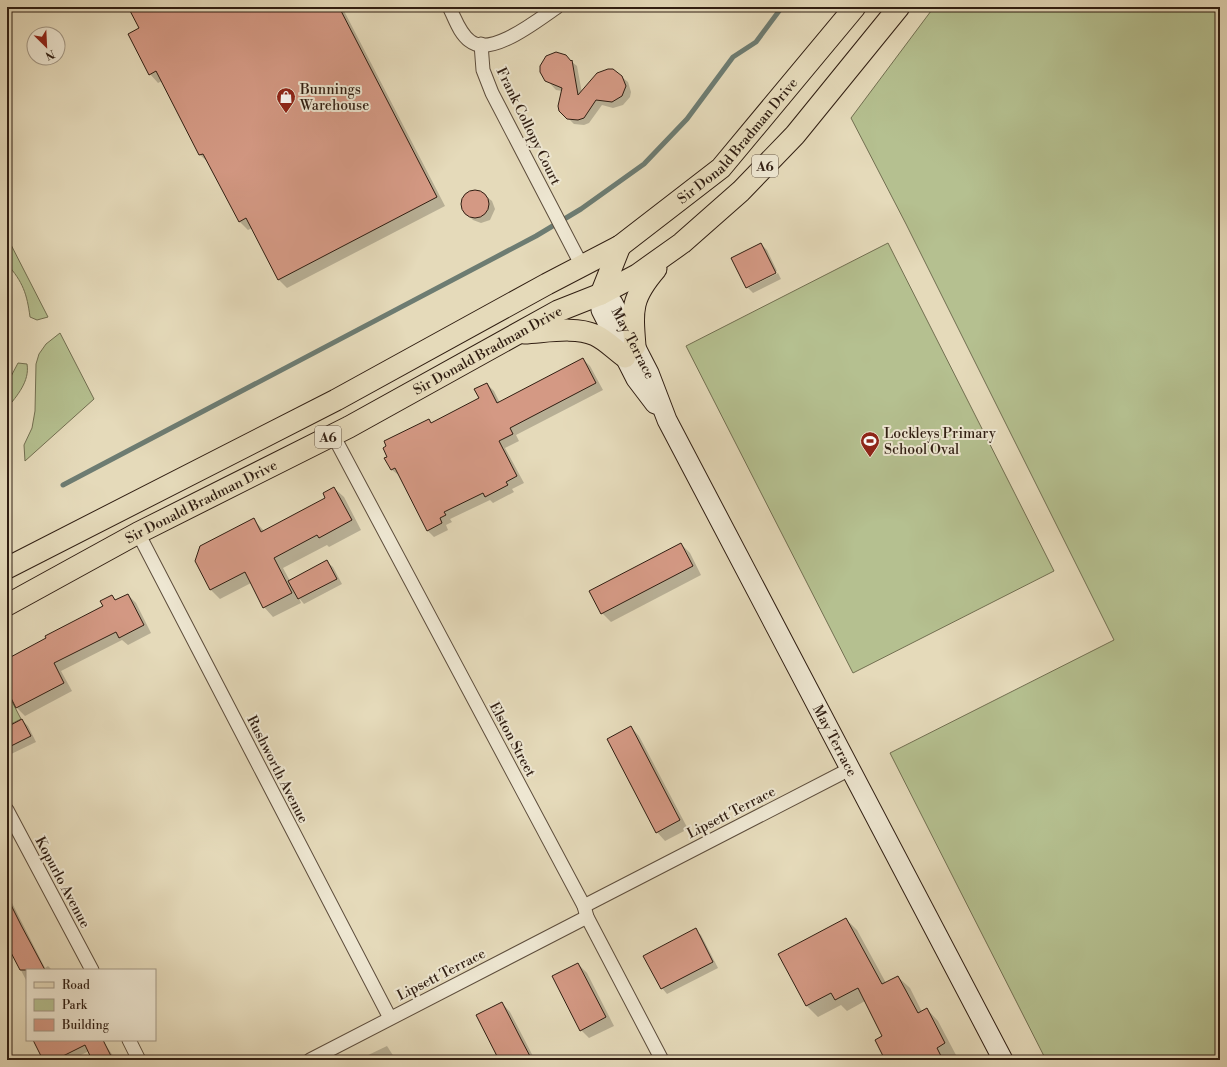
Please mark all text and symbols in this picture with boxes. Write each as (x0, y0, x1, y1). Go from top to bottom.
north arrow (26, 26, 66, 66)
text: N (43, 46, 56, 63)
street label: Frank Collopy Court (492, 65, 564, 188)
street label: Sir Donald Bradman Drive (674, 75, 802, 208)
place label: Bunnings Warehouse (299, 81, 369, 115)
shop icon: Bunnings Warehouse (275, 86, 297, 114)
road number: A6 (752, 155, 778, 177)
street label: Sir Donald Bradman Drive (410, 302, 566, 400)
street label: May Terrace (607, 305, 658, 382)
place label: Lockleys Primary School Oval (884, 425, 996, 459)
road number: A6 (315, 426, 341, 448)
sports icon: Lockleys Primary School Oval (859, 430, 881, 458)
street label: Sir Donald Bradman Drive (122, 456, 281, 548)
street label: Elston Street (485, 699, 539, 780)
street label: May Terrace (808, 702, 861, 780)
street label: Rushworth Avenue (242, 713, 312, 826)
street label: Lipsett Terrace (684, 783, 779, 843)
street label: Kopurlo Avenue (30, 834, 94, 931)
street label: Lipsett Terrace (394, 945, 489, 1005)
legend (26, 969, 156, 1041)
text: Road (62, 978, 90, 993)
text: Park (62, 998, 88, 1013)
text: Building (61, 1018, 110, 1033)

